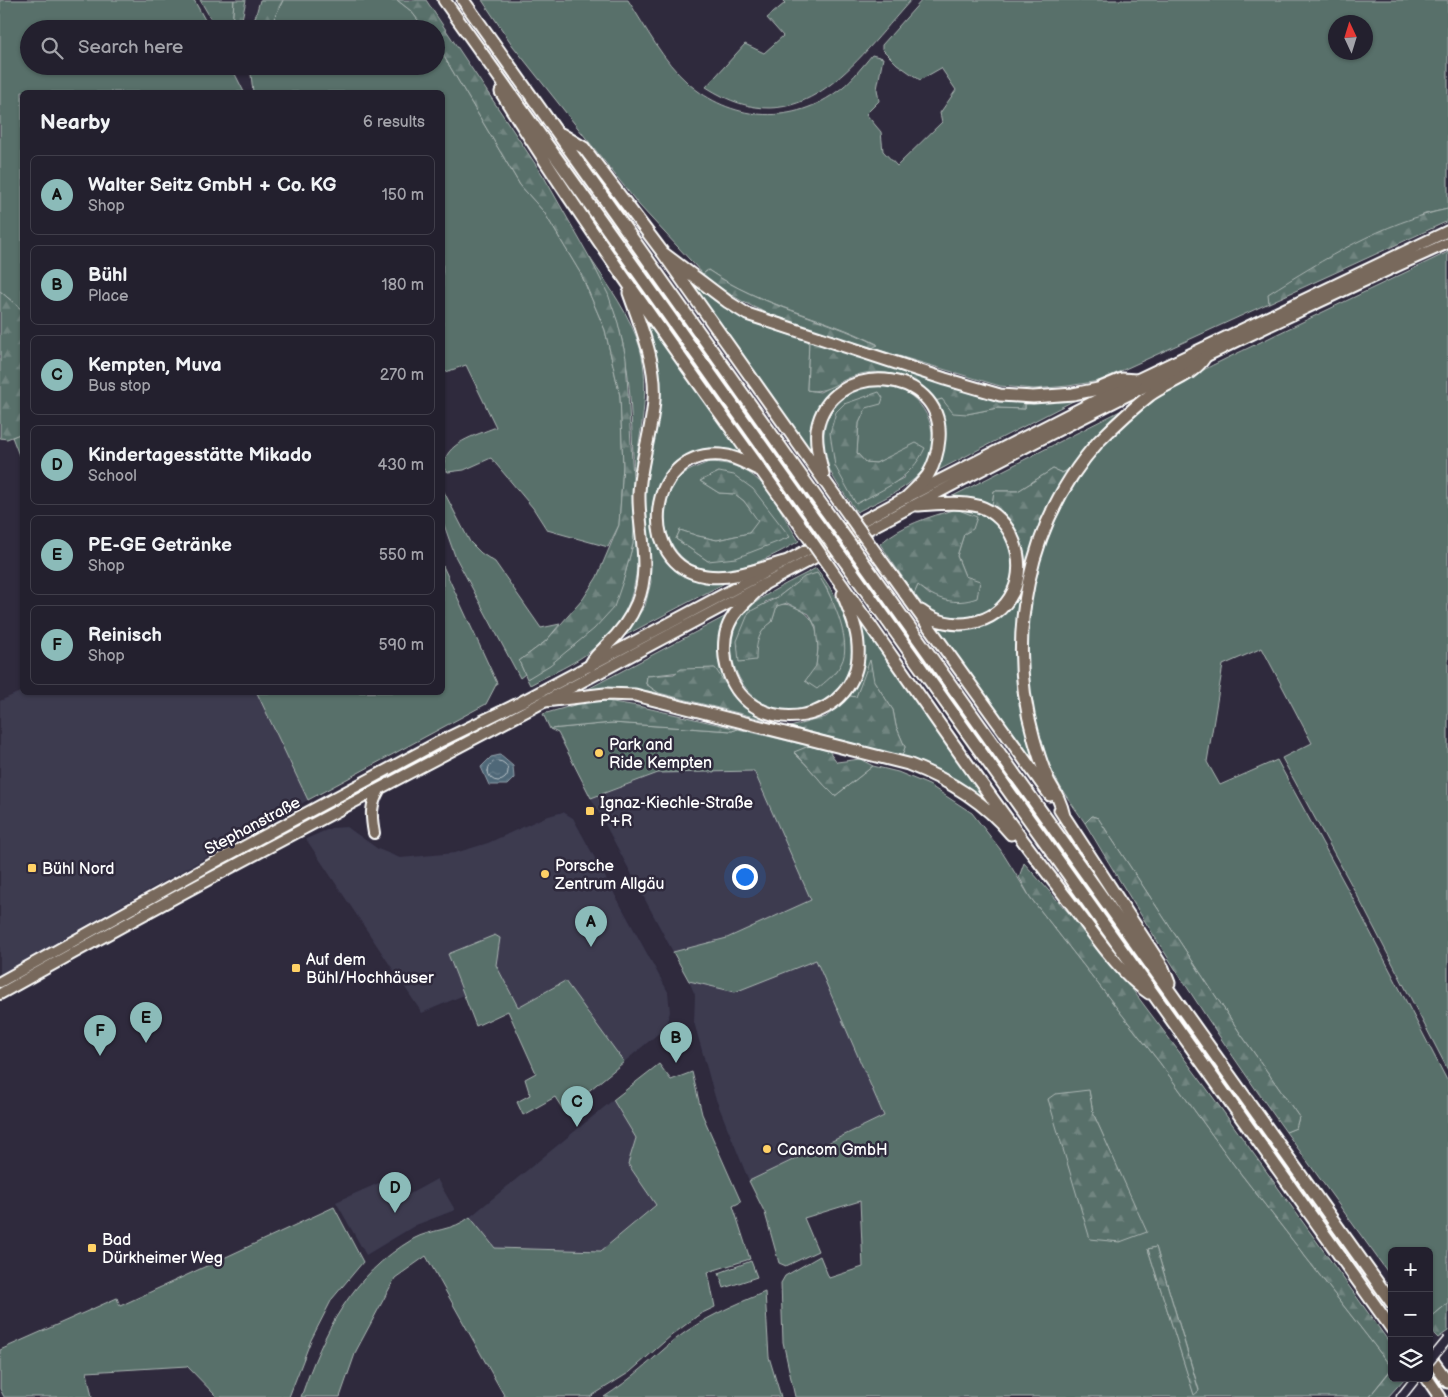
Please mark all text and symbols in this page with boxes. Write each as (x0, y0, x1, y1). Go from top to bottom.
north arrow (1328, 15, 1373, 60)
search box (20, 20, 445, 75)
icon: search (38, 34, 66, 62)
text: Search here (78, 36, 183, 59)
text: Nearby (40, 110, 110, 135)
text: 6 results (363, 113, 425, 132)
text: Walter Seitz GmbH + Co. KG (88, 174, 337, 197)
text: A (52, 186, 62, 205)
text: 150 m (382, 186, 424, 205)
text: Shop (88, 197, 125, 216)
text: Bühl (88, 264, 127, 287)
text: B (51, 276, 63, 295)
text: 180 m (382, 276, 424, 295)
text: Place (88, 287, 129, 306)
text: Kempten, Muva (88, 354, 222, 377)
text: C (51, 366, 63, 385)
text: 270 m (380, 366, 424, 385)
text: Bus stop (88, 377, 151, 396)
text: Kindertagesstätte Mikado (88, 444, 312, 467)
text: D (51, 456, 63, 475)
text: 430 m (377, 456, 424, 475)
text: School (88, 467, 137, 486)
text: PE-GE Getränke (88, 534, 232, 557)
text: E (52, 546, 62, 565)
text: 550 m (379, 546, 424, 565)
text: Shop (88, 557, 125, 576)
text: Reinisch (88, 624, 162, 647)
text: F (52, 636, 62, 655)
text: 590 m (379, 636, 424, 655)
text: Shop (88, 647, 125, 666)
place label: Park and Ride Kempten (609, 736, 712, 773)
marker: Park and Ride Kempten (593, 747, 605, 759)
street label: Stephanstraße (202, 793, 304, 859)
place label: Ignaz-Kiechle-Straße P+R (600, 794, 754, 831)
marker: Ignaz-Kiechle-Straße P+R (584, 805, 596, 817)
place label: Porsche Zentrum Allgäu (554, 857, 665, 894)
place label: Bühl Nord (42, 860, 114, 879)
marker: Bühl Nord (26, 862, 38, 874)
your location (732, 864, 758, 890)
marker: Porsche Zentrum Allgäu (539, 868, 551, 880)
pin: A (575, 906, 607, 947)
place label: Auf dem Bühl/Hochhäuser (306, 951, 434, 988)
marker: Auf dem Bühl/Hochhäuser (290, 962, 302, 974)
pin: E (130, 1002, 162, 1043)
pin: F (84, 1015, 116, 1056)
pin: B (660, 1022, 692, 1063)
pin: C (561, 1086, 593, 1127)
place label: Cancom GmbH (777, 1141, 888, 1160)
marker: Cancom GmbH (761, 1143, 773, 1155)
pin: D (379, 1172, 411, 1213)
place label: Bad Dürkheimer Weg (102, 1231, 223, 1268)
marker: Bad Dürkheimer Weg (86, 1242, 98, 1254)
map controls (1388, 1247, 1433, 1382)
button: + (1388, 1247, 1433, 1292)
button: − (1388, 1292, 1433, 1337)
button: layers (1388, 1337, 1433, 1382)

